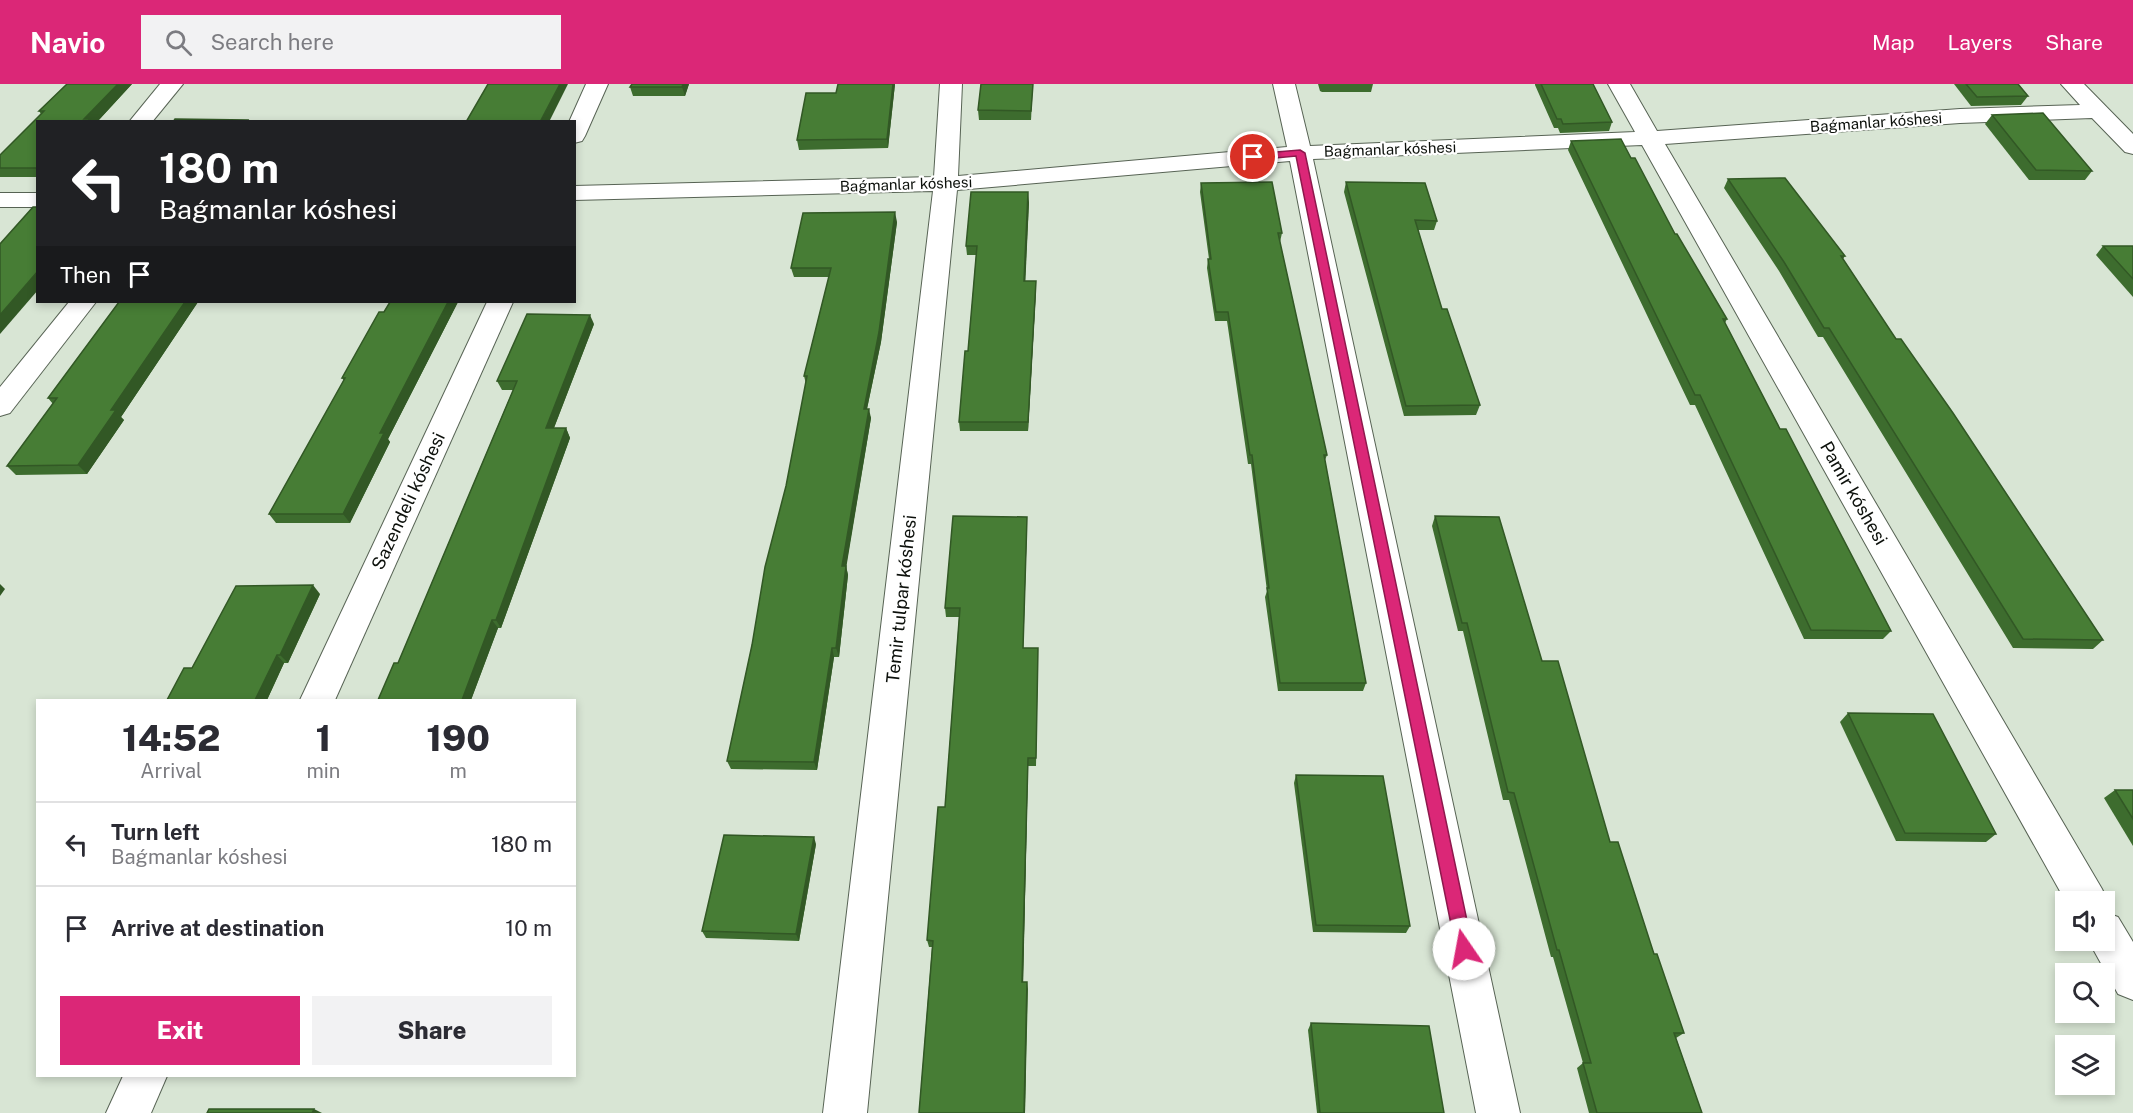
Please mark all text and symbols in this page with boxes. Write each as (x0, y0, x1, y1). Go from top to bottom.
search box (141, 15, 561, 69)
text: Navio (30, 26, 105, 59)
icon: search (162, 26, 195, 59)
text: Search here (210, 29, 334, 55)
text: Map (1872, 30, 1915, 55)
text: Layers (1948, 30, 2012, 55)
text: Share (2045, 30, 2103, 55)
street label: Baǵmanlar kóshesi (1809, 109, 1943, 135)
pin (1227, 131, 1278, 182)
street label: Baǵmanlar kóshesi (1324, 138, 1456, 160)
icon: arrive (1236, 140, 1269, 173)
text: 180 m (159, 143, 279, 192)
icon: left (60, 144, 138, 222)
street label: Baǵmanlar kóshesi (840, 173, 972, 195)
text: Baǵmanlar kóshesi (159, 193, 397, 225)
icon: arrive (123, 258, 156, 291)
text: Then (60, 262, 111, 288)
street label: Sazendeli kóshesi (367, 429, 449, 573)
street label: Pamir kóshesi (1816, 438, 1892, 548)
street label: Temir tulpar kóshesi (882, 514, 920, 684)
text: 14:52 (122, 717, 221, 759)
text: 1 (316, 717, 331, 759)
text: 190 (426, 717, 490, 759)
text: Arrival (140, 759, 202, 783)
text: min (306, 759, 340, 783)
text: m (450, 759, 467, 783)
text: Turn left (111, 819, 200, 845)
icon: left (60, 828, 93, 861)
text: 180 m (491, 831, 552, 857)
text: Baǵmanlar kóshesi (111, 845, 287, 869)
map controls (2055, 891, 2115, 1095)
button: sound (2055, 891, 2115, 951)
icon: arrive (60, 912, 93, 945)
text: Arrive at destination (111, 915, 324, 941)
text: 10 m (505, 915, 552, 941)
position arrow (1432, 917, 1496, 981)
button: search (2055, 963, 2115, 1023)
button: Exit (60, 996, 300, 1065)
button: Share (312, 996, 552, 1065)
button: layers (2055, 1035, 2115, 1095)

